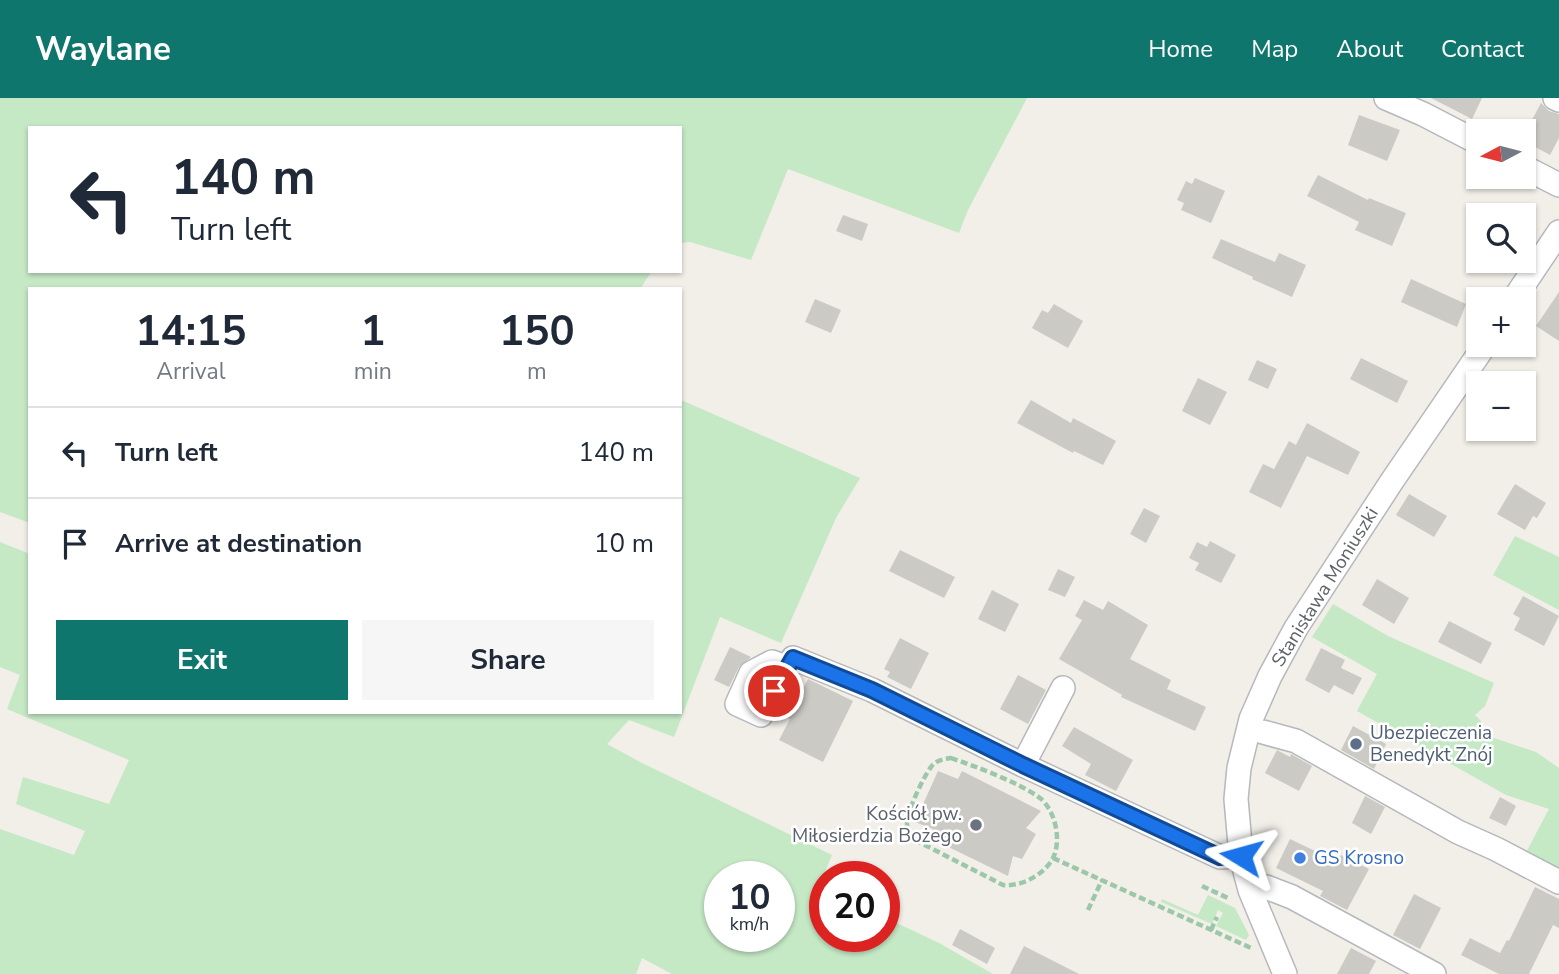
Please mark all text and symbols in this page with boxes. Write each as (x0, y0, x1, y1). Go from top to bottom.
text: Waylane (35, 27, 171, 72)
text: Home (1148, 33, 1213, 65)
text: Map (1251, 33, 1298, 65)
text: About (1336, 33, 1403, 65)
text: Contact (1441, 33, 1524, 65)
north arrow (1466, 119, 1536, 189)
map controls (1466, 119, 1536, 441)
text: 140 m (171, 144, 315, 211)
icon: left (56, 154, 147, 245)
button: search (1466, 203, 1536, 273)
text: Turn left (171, 208, 291, 251)
button: + (1466, 287, 1536, 357)
text: 14:15 (135, 303, 246, 360)
text: 1 (360, 303, 385, 360)
text: 150 (499, 303, 575, 360)
text: Arrival (156, 356, 225, 387)
text: min (354, 356, 392, 387)
text: m (527, 356, 547, 387)
button: − (1466, 371, 1536, 441)
icon: left (56, 434, 94, 472)
text: Turn left (115, 435, 218, 470)
text: 140 m (578, 435, 654, 470)
street label: Stanisława Moniuszki (1265, 502, 1385, 672)
icon: arrive (56, 525, 94, 563)
text: Arrive at destination (115, 526, 362, 561)
text: 10 m (594, 526, 654, 561)
button: Exit (56, 620, 348, 700)
button: Share (362, 620, 654, 700)
pin (744, 661, 804, 721)
icon: arrive (755, 672, 793, 710)
place label: Ubezpieczenia Benedykt Znój (1370, 720, 1493, 768)
marker: Ubezpieczenia Benedykt Znój (1348, 736, 1364, 752)
place label: Kościół pw. Miłosierdzia Bożego (792, 801, 962, 849)
marker: Kościół pw. Miłosierdzia Bożego (968, 817, 984, 833)
position arrow (1204, 819, 1278, 893)
place label: GS Krosno (1314, 845, 1404, 871)
marker: GS Krosno (1292, 850, 1308, 866)
speed limit sign: 20 (809, 861, 900, 952)
text: 10 (728, 874, 771, 921)
text: km/h (730, 912, 769, 936)

